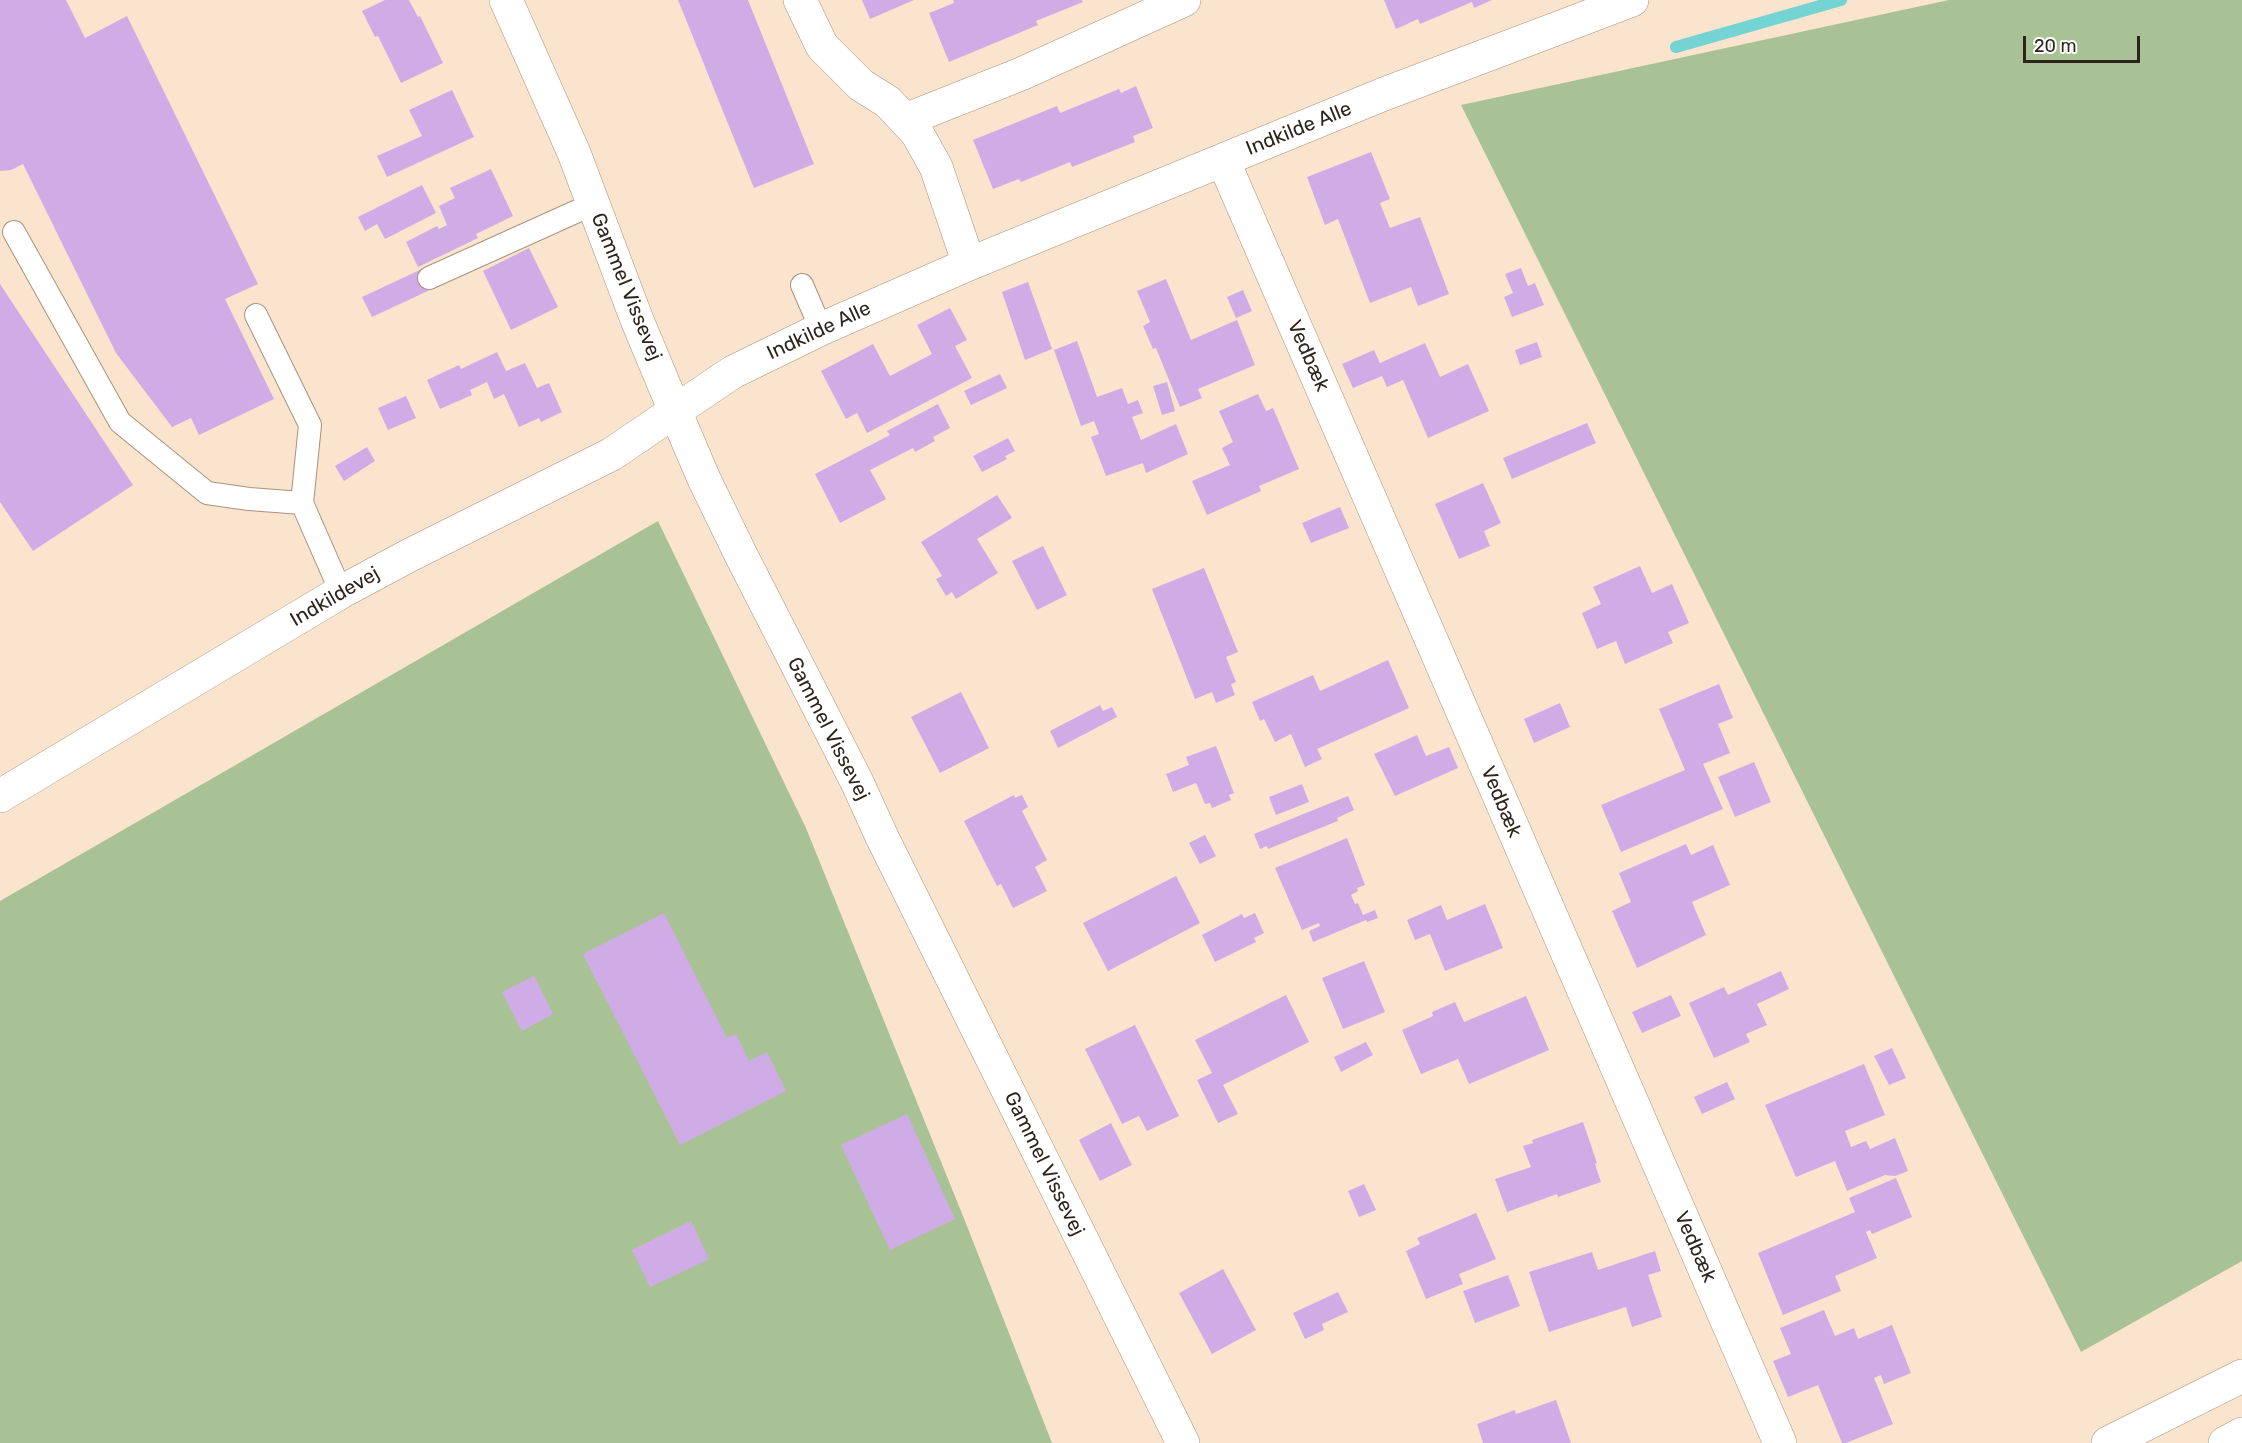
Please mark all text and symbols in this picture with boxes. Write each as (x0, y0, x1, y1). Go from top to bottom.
scale bar (2026, 24, 2143, 62)
text: 20 m (2034, 35, 2076, 57)
street label: Indkilde Alle (1243, 97, 1355, 161)
street label: Gammel Vissevej (585, 210, 667, 364)
street label: Indkilde Alle (763, 296, 875, 366)
street label: Vedbæk (1282, 317, 1334, 395)
street label: Indkildevej (286, 562, 384, 632)
street label: Gammel Vissevej (782, 653, 874, 805)
street label: Vedbæk (1475, 763, 1527, 841)
street label: Gammel Vissevej (999, 1088, 1089, 1240)
street label: Vedbæk (1669, 1208, 1721, 1286)

